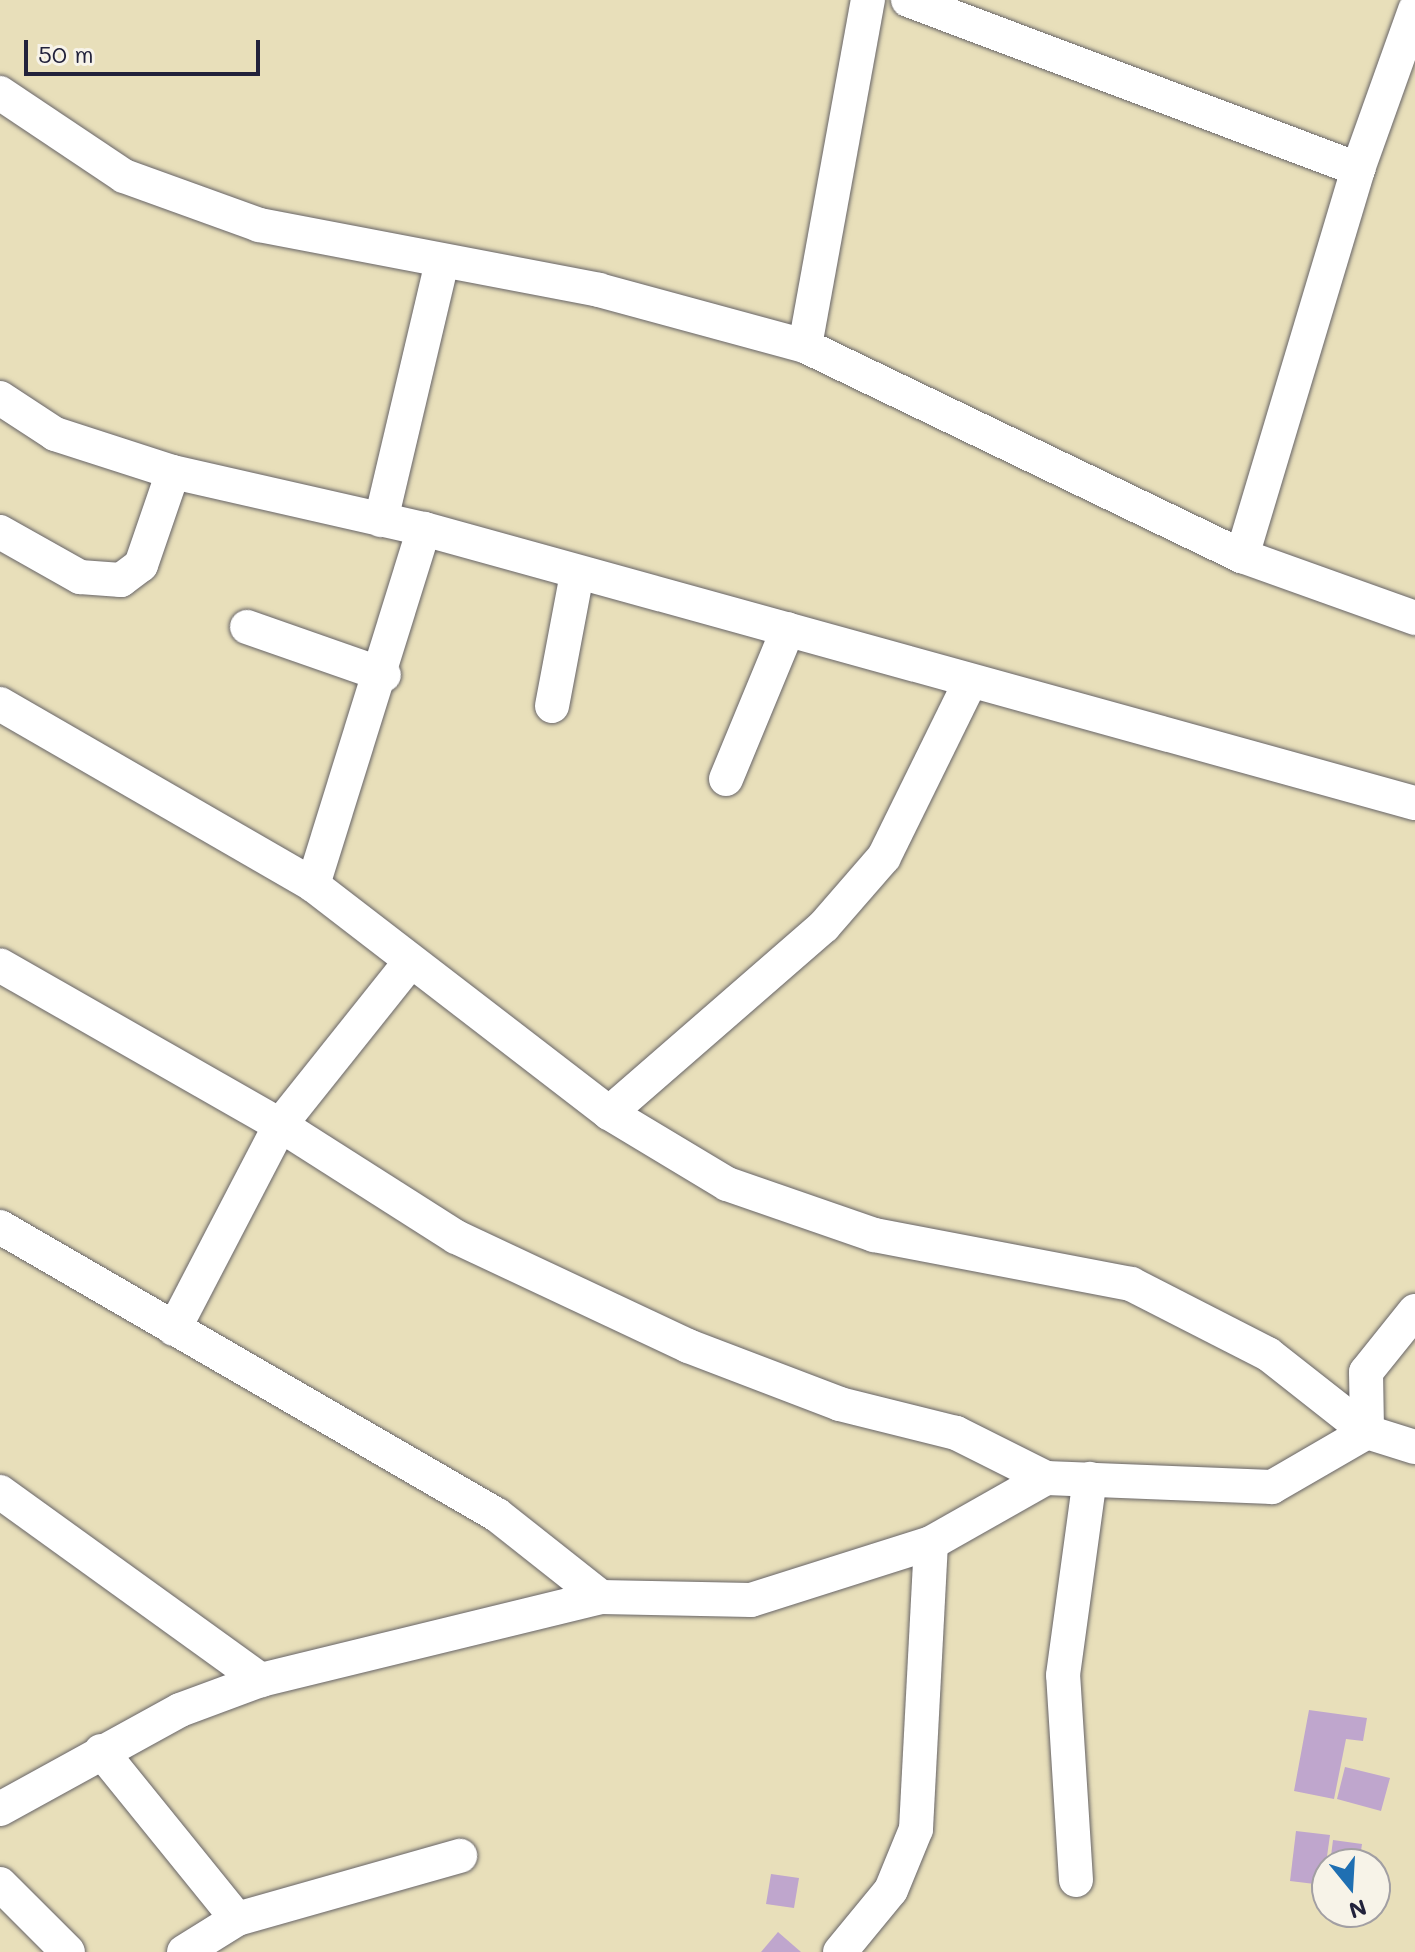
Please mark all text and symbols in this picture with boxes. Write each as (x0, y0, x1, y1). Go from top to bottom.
scale bar (28, 24, 264, 74)
text: 50 m (38, 38, 94, 69)
north arrow (1311, 1848, 1391, 1928)
text: N (1346, 1893, 1370, 1926)

